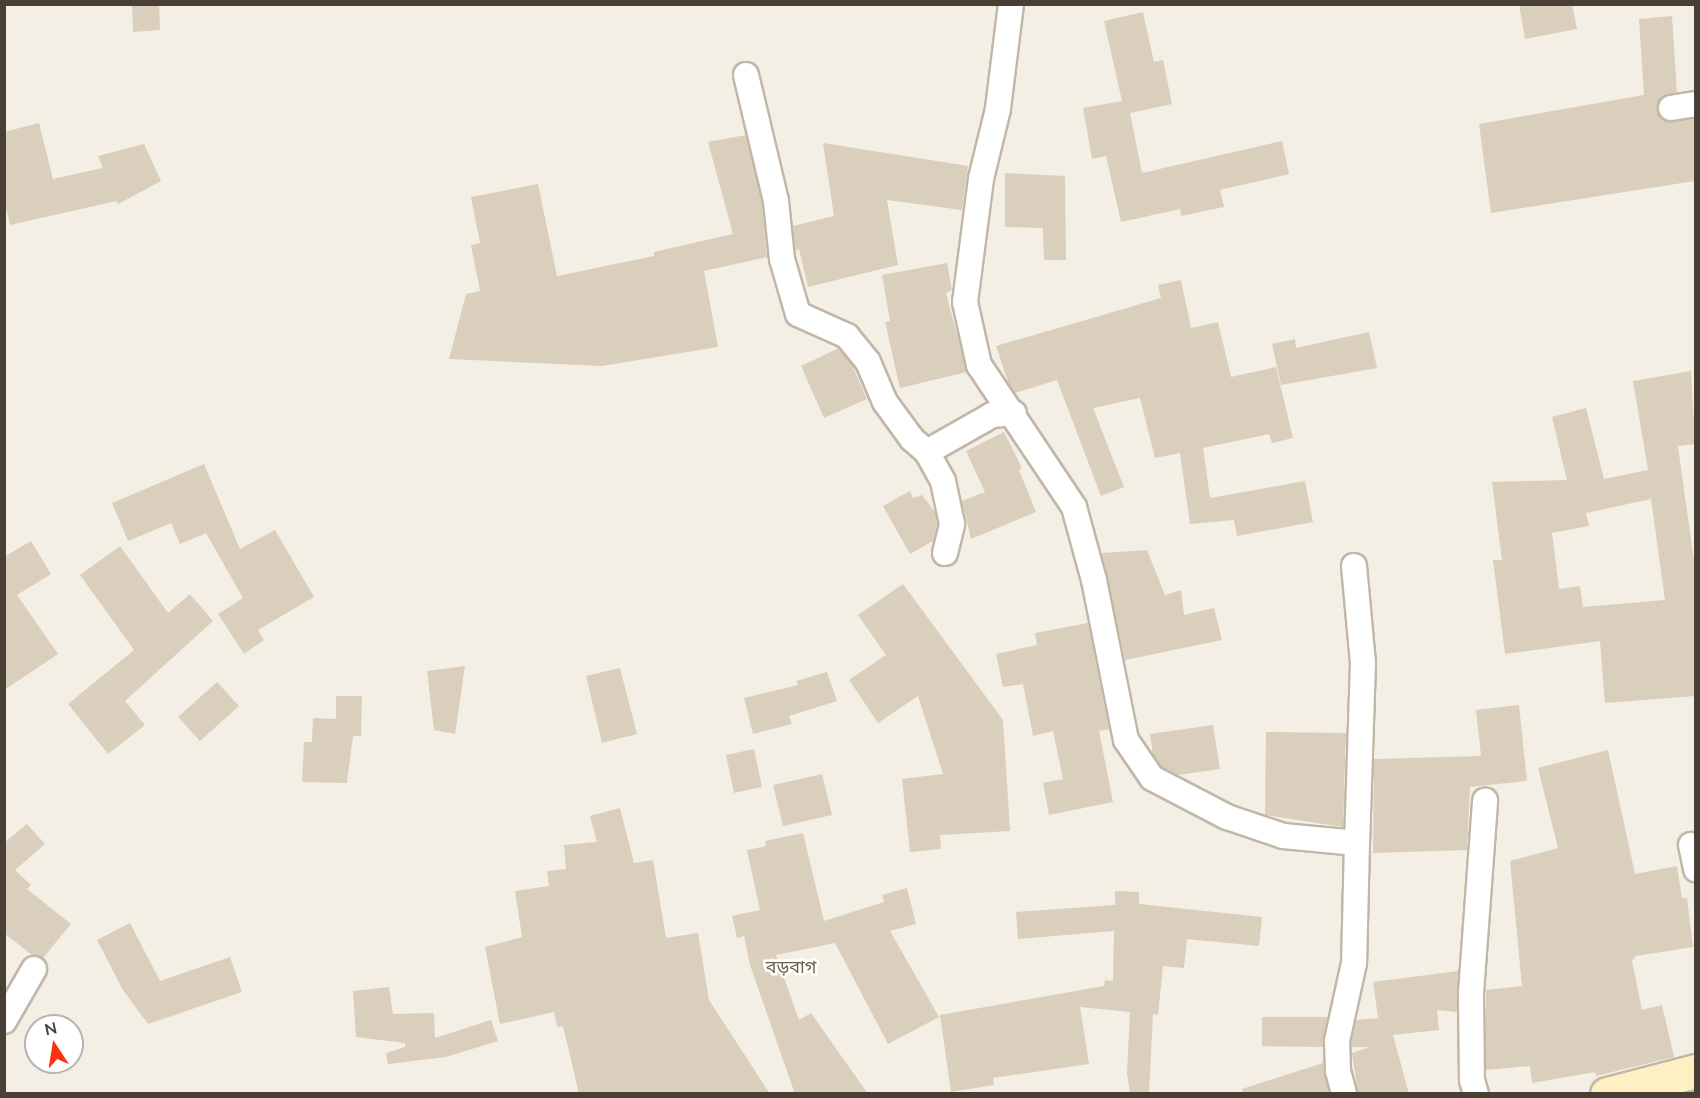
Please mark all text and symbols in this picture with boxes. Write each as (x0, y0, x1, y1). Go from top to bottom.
district label: বড়বাগ (766, 956, 816, 978)
north arrow (24, 1014, 84, 1074)
text: N (43, 1017, 59, 1039)

